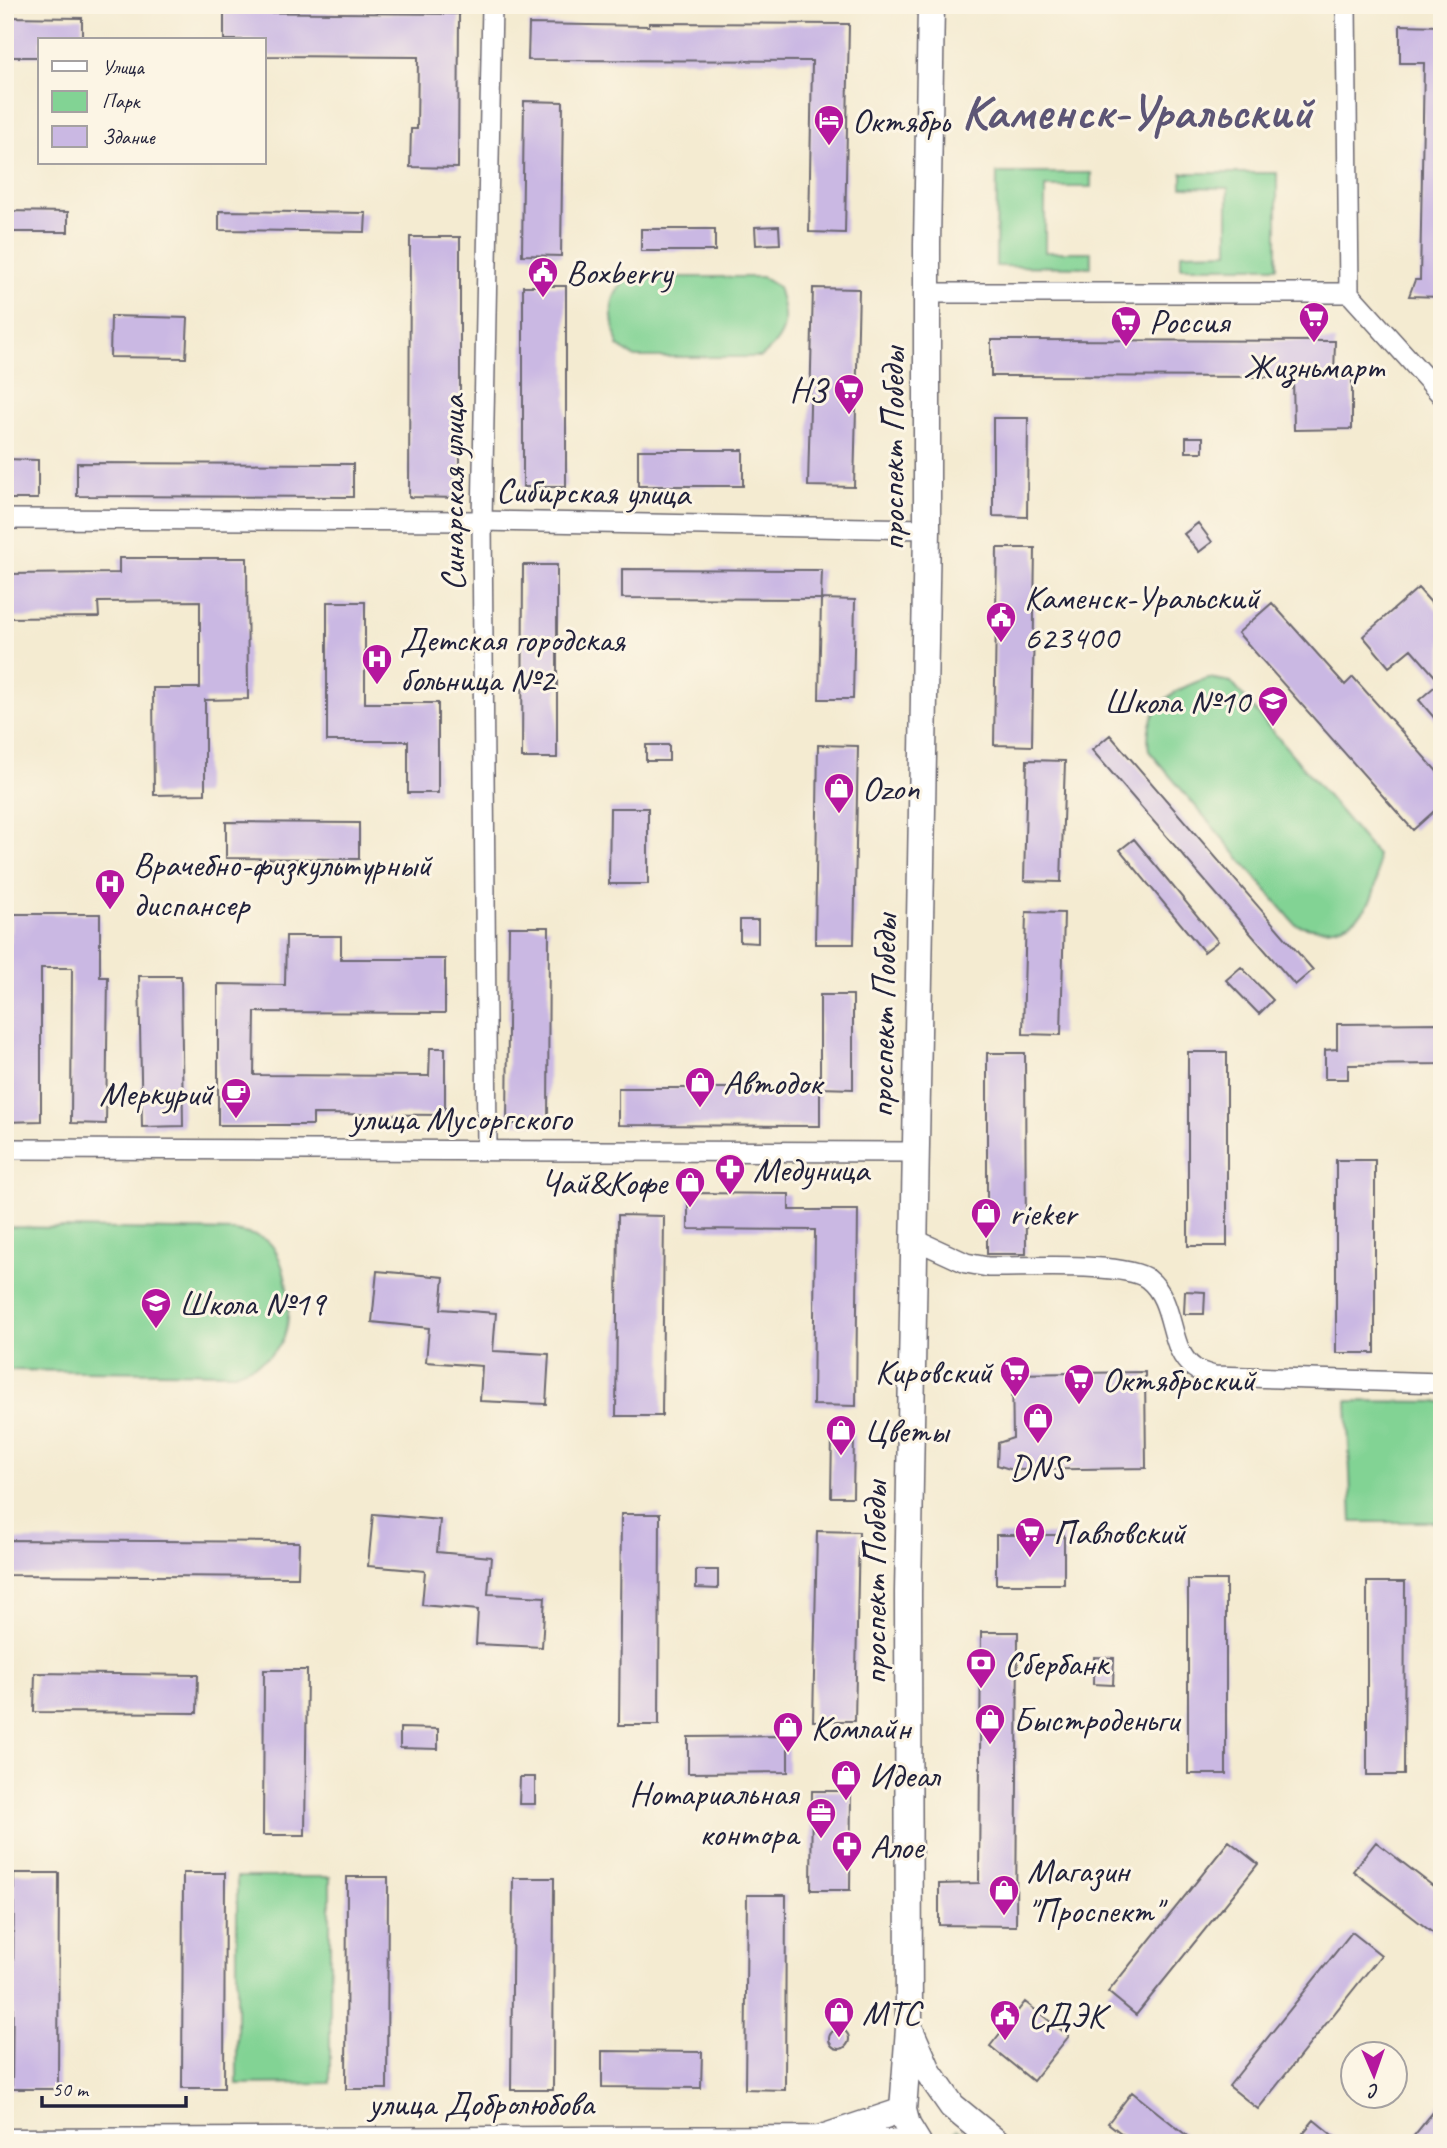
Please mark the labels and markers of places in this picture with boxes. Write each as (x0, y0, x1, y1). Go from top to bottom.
place label: Октябрь (852, 98, 952, 143)
hotel icon: Октябрь (812, 103, 846, 147)
place label: Boxberry (566, 250, 674, 295)
public building icon: Boxberry (526, 255, 560, 299)
place label: Россия (1149, 299, 1232, 344)
supermarket icon: Жизньмарт (1297, 300, 1331, 344)
supermarket icon: Россия (1109, 304, 1143, 348)
place label: Жизньмарт (1243, 344, 1386, 389)
place label: НЗ (789, 367, 830, 412)
supermarket icon: НЗ (832, 372, 866, 416)
place label: Каменск-Уральский 623400 (1024, 575, 1262, 660)
public building icon: Каменск-Уральский 623400 (984, 600, 1018, 644)
place label: Детская городская больница №2 (400, 617, 626, 702)
hospital icon: Детская городская больница №2 (360, 642, 394, 686)
place label: Школа №10 (1104, 679, 1252, 724)
school or university icon: Школа №10 (1256, 684, 1290, 728)
place label: Ozon (862, 766, 920, 811)
shop icon: Ozon (822, 771, 856, 815)
place label: Врачебно-физкультурный диспансер (133, 842, 434, 927)
hospital icon: Врачебно-физкультурный диспансер (93, 867, 127, 911)
place label: Автодок (723, 1060, 825, 1105)
shop icon: Автодок (683, 1065, 717, 1109)
place label: Меркурий (99, 1071, 215, 1116)
cafe icon: Меркурий (219, 1076, 253, 1120)
place label: Медуница (753, 1147, 872, 1192)
pharmacy icon: Медуница (713, 1152, 747, 1196)
place label: Чай&Кофе (541, 1160, 670, 1205)
shop icon: Чай&Кофе (673, 1165, 707, 1209)
place label: rieker (1009, 1191, 1079, 1236)
shop icon: rieker (969, 1196, 1003, 1240)
place label: Школа №19 (179, 1281, 328, 1326)
school or university icon: Школа №19 (139, 1286, 173, 1330)
place label: Кировский (875, 1349, 994, 1394)
supermarket icon: Кировский (998, 1354, 1032, 1398)
place label: Октябрьский (1102, 1357, 1258, 1402)
supermarket icon: Октябрьский (1062, 1362, 1096, 1406)
shop icon: DNS (1021, 1401, 1055, 1445)
place label: Цветы (864, 1408, 951, 1453)
shop icon: Цветы (824, 1413, 858, 1457)
place label: DNS (1009, 1445, 1072, 1490)
place label: Павловский (1053, 1510, 1188, 1555)
supermarket icon: Павловский (1013, 1515, 1047, 1559)
place label: Сбербанк (1004, 1641, 1111, 1686)
bank icon: Сбербанк (964, 1646, 998, 1690)
place label: Быстроденьги (1013, 1697, 1182, 1742)
shop icon: Быстроденьги (973, 1702, 1007, 1746)
place label: Комлайн (811, 1705, 913, 1750)
shop icon: Комлайн (771, 1710, 805, 1754)
place label: Идеал (869, 1753, 942, 1798)
shop icon: Идеал (829, 1758, 863, 1802)
place label: Нотариальная контора (629, 1771, 801, 1856)
office icon: Нотариальная контора (804, 1796, 838, 1840)
place label: Алое (870, 1824, 926, 1869)
pharmacy icon: Алое (830, 1829, 864, 1873)
place label: Магазин "Проспект" (1027, 1848, 1168, 1933)
shop icon: Магазин "Проспект" (987, 1873, 1021, 1917)
place label: МТС (862, 1990, 924, 2035)
place label: СДЭК (1028, 1993, 1111, 2038)
shop icon: МТС (822, 1995, 856, 2039)
public building icon: СДЭК (988, 1998, 1022, 2042)

